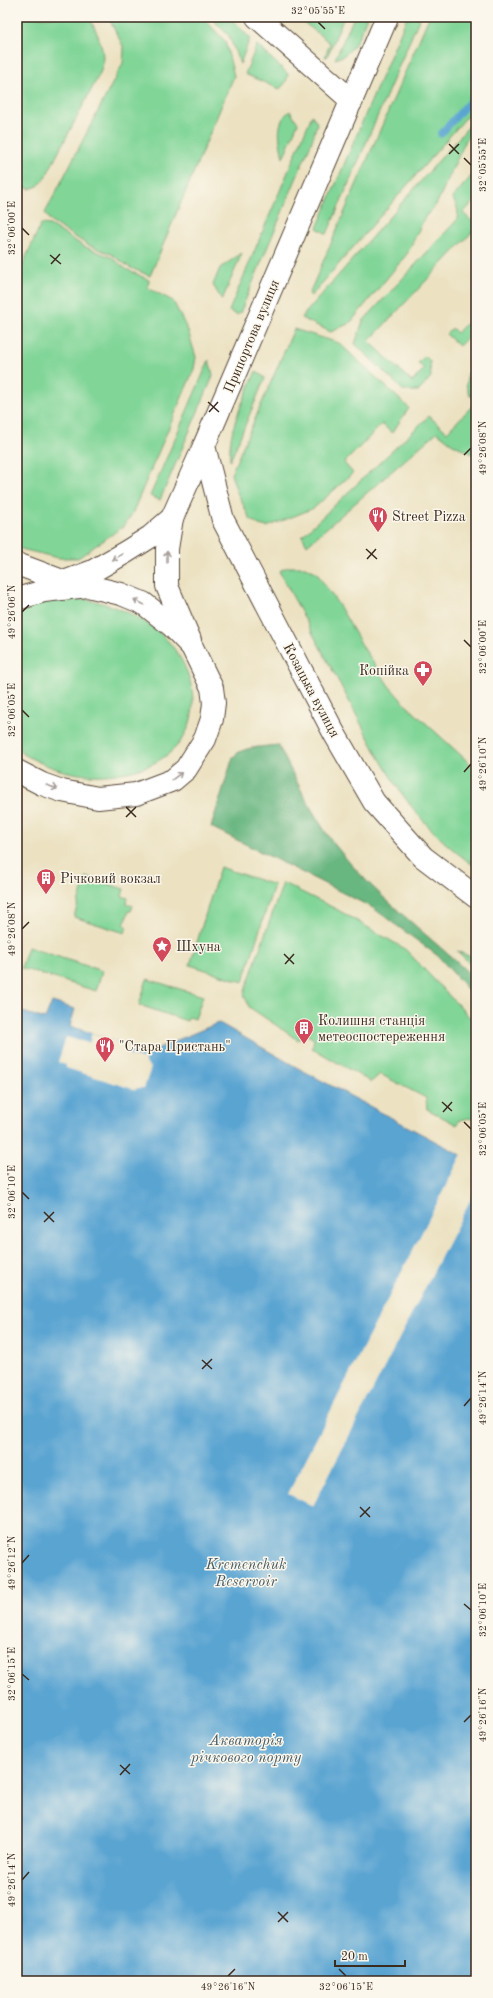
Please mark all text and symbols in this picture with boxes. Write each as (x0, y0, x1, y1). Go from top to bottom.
text: 32°05'55"E (291, 6, 345, 16)
text: 32°05'55"E (478, 138, 488, 192)
text: 32°06'00"E (7, 201, 17, 255)
street label: Припортова вулиця (222, 278, 282, 395)
text: 49°26'08"N (478, 420, 488, 475)
restaurant icon: Street Pizza (367, 505, 389, 533)
place label: Street Pizza (392, 510, 466, 524)
one-way arrow (163, 551, 171, 564)
one-way arrow (111, 553, 123, 561)
text: 49°26'06"N (7, 584, 17, 639)
one-way arrow (133, 598, 145, 605)
text: 32°06'00"E (478, 620, 488, 674)
street label: Козацька вулиця (280, 641, 342, 740)
pharmacy icon: Копійка (412, 659, 434, 687)
place label: Копійка (359, 664, 409, 678)
text: 32°06'05"E (7, 683, 17, 737)
text: 49°26'10"N (478, 736, 488, 791)
one-way arrow (171, 772, 182, 781)
one-way arrow (46, 784, 58, 792)
building icon: Річковий вокзал (35, 867, 57, 895)
place label: Річковий вокзал (60, 872, 161, 886)
text: 49°26'08"N (7, 901, 17, 956)
place icon: Шхуна (151, 935, 173, 963)
place label: Шхуна (176, 940, 221, 954)
place label: Колишня станція метеоспостереження (318, 1014, 445, 1044)
building icon: Колишня станція метеоспостереження (293, 1017, 315, 1045)
restaurant icon: "Стара Пристань" (94, 1035, 116, 1063)
place label: "Стара Пристань" (119, 1040, 231, 1054)
text: 32°06'05"E (478, 1102, 488, 1156)
text: 32°06'10"E (7, 1165, 17, 1219)
text: 49°26'14"N (478, 1370, 488, 1425)
text: 49°26'12"N (7, 1535, 17, 1590)
water label: Kremenchuk Reservoir (205, 1558, 286, 1590)
text: 32°06'10"E (478, 1583, 488, 1637)
text: 32°06'15"E (7, 1647, 17, 1701)
text: 49°26'16"N (478, 1687, 488, 1742)
water label: Акваторія річкового порту (189, 1734, 302, 1766)
text: 49°26'14"N (7, 1852, 17, 1907)
scale bar (335, 1942, 405, 1968)
text: 20 m (341, 1951, 368, 1963)
text: 49°26'16"N (201, 1982, 256, 1992)
text: 32°06'15"E (319, 1982, 373, 1992)

